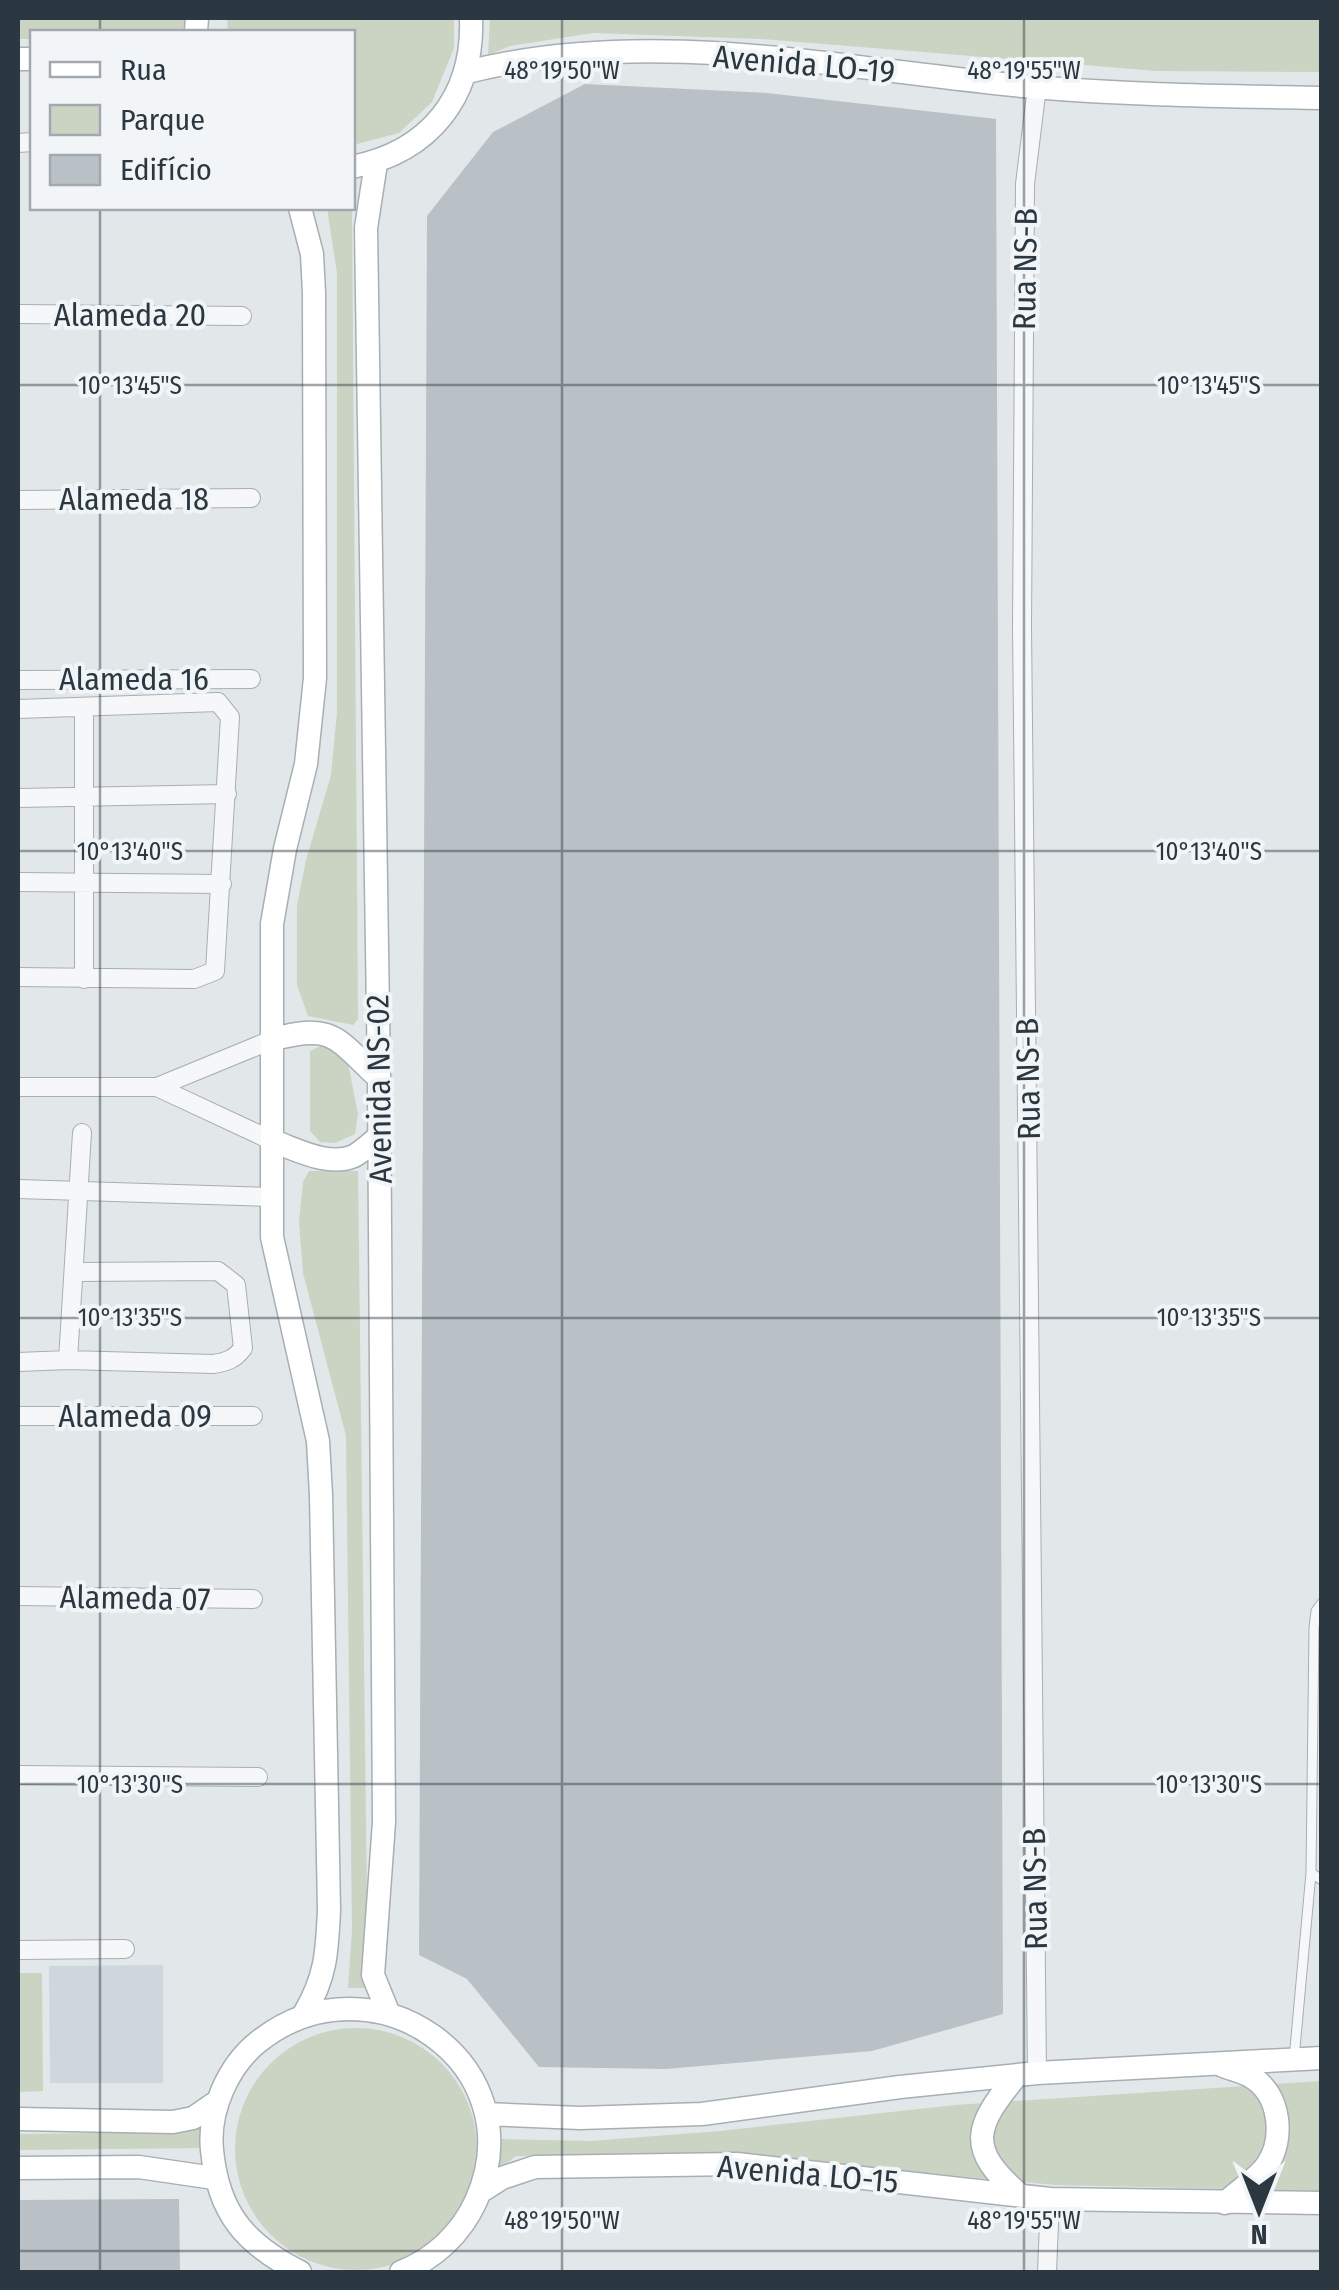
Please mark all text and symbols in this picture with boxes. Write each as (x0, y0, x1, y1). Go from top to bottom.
legend (30, 30, 355, 210)
street label: Avenida LO-19 (711, 37, 897, 91)
text: Rua (120, 52, 167, 88)
text: 48°19'50"W (504, 56, 620, 86)
text: 48°19'55"W (967, 56, 1081, 86)
text: Parque (120, 102, 205, 138)
text: Edifício (120, 152, 212, 188)
street label: Rua NS-B (1005, 208, 1045, 330)
street label: Alameda 20 (54, 296, 206, 334)
text: 10°13'45"S (78, 371, 182, 401)
text: 10°13'45"S (1157, 371, 1261, 401)
street label: Alameda 18 (59, 480, 209, 518)
street label: Alameda 16 (59, 660, 209, 698)
text: 10°13'40"S (77, 837, 183, 867)
text: 10°13'40"S (1156, 837, 1262, 867)
street label: Avenida NS-02 (358, 994, 400, 1184)
street label: Rua NS-B (1008, 1018, 1048, 1140)
text: 10°13'35"S (78, 1303, 182, 1333)
text: 10°13'35"S (1157, 1303, 1261, 1333)
street label: Alameda 09 (58, 1397, 212, 1435)
street label: Alameda 07 (59, 1578, 211, 1618)
text: 10°13'30"S (77, 1770, 183, 1800)
text: 10°13'30"S (1156, 1770, 1262, 1800)
street label: Rua NS-B (1015, 1828, 1055, 1950)
street label: Avenida LO-15 (716, 2147, 900, 2201)
north arrow (1209, 2160, 1309, 2260)
text: 48°19'50"W (504, 2206, 620, 2236)
text: 48°19'55"W (967, 2206, 1081, 2236)
text: N (1251, 2218, 1267, 2251)

